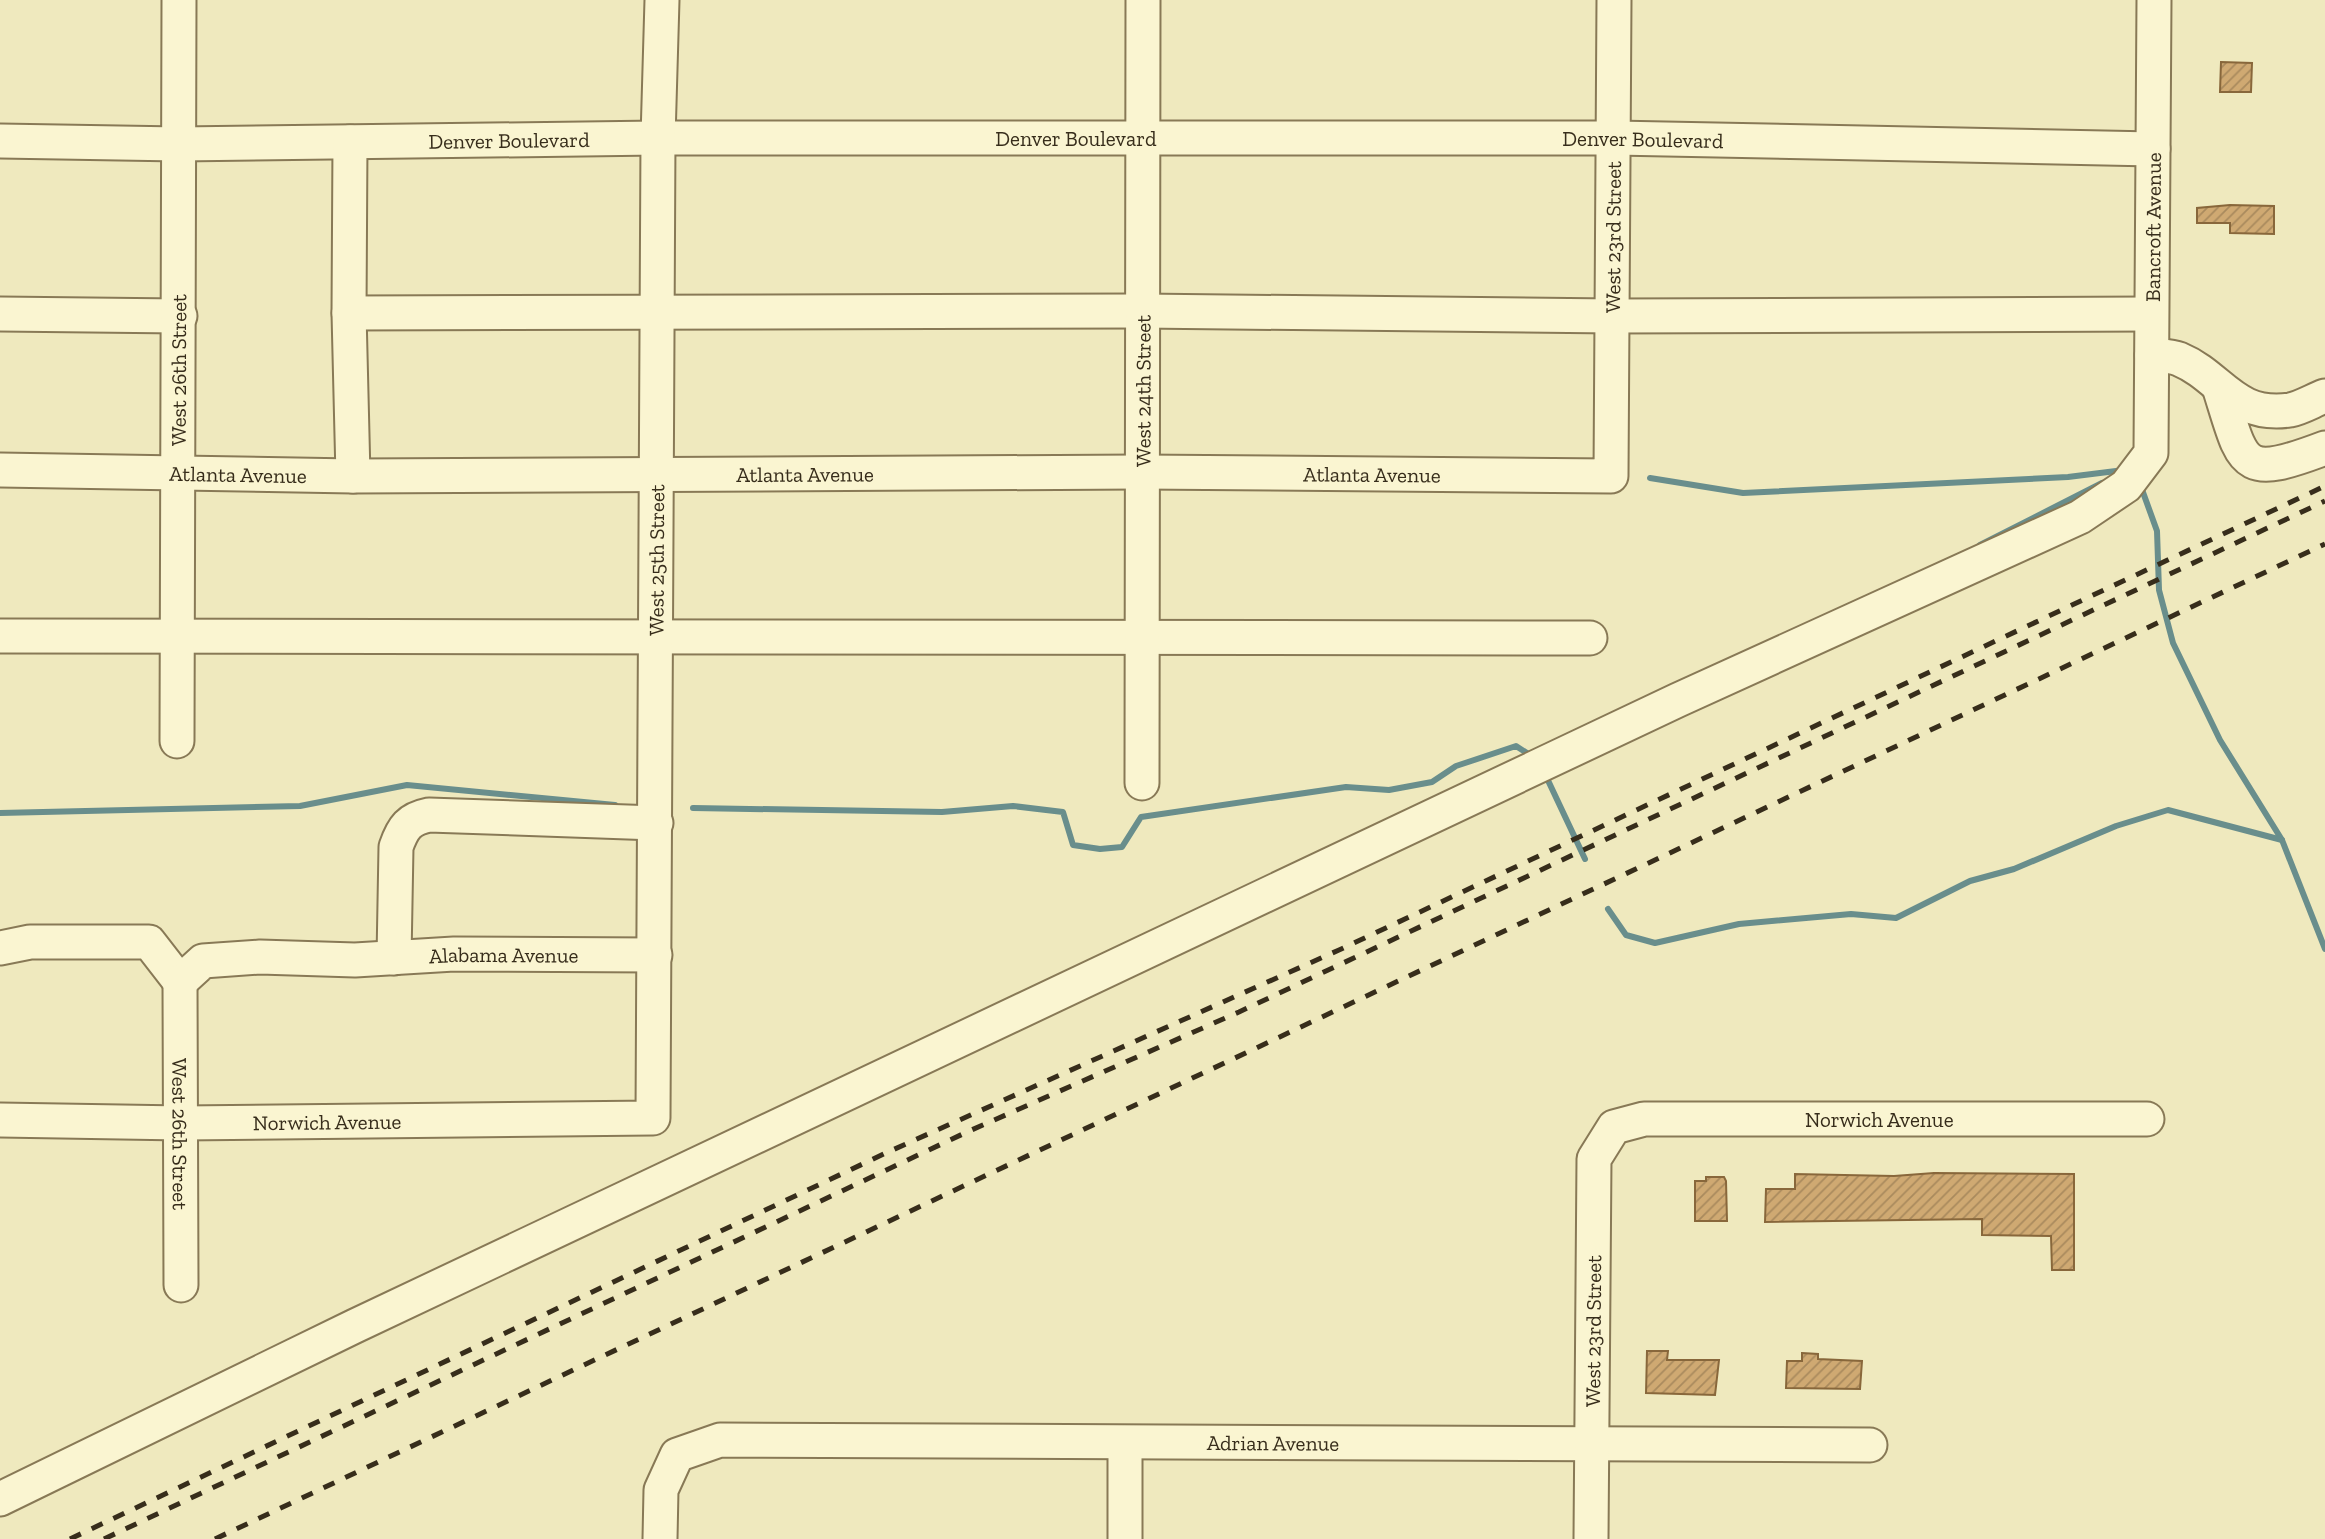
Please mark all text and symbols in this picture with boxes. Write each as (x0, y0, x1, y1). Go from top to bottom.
street label: Denver Boulevard (428, 126, 590, 153)
street label: Denver Boulevard (995, 126, 1157, 151)
street label: Denver Boulevard (1562, 126, 1724, 153)
street label: Bancroft Avenue (2140, 152, 2165, 302)
street label: West 23rd Street (1600, 161, 1625, 313)
street label: West 26th Street (165, 294, 191, 446)
street label: West 24th Street (1130, 315, 1155, 467)
street label: Atlanta Avenue (169, 460, 307, 488)
street label: Atlanta Avenue (736, 461, 874, 487)
street label: Atlanta Avenue (1303, 461, 1441, 487)
street label: West 25th Street (643, 484, 669, 636)
street label: Alabama Avenue (428, 941, 579, 968)
street label: West 26th Street (168, 1058, 193, 1210)
street label: Norwich Avenue (1805, 1107, 1954, 1132)
street label: Norwich Avenue (253, 1108, 402, 1135)
street label: West 23rd Street (1580, 1255, 1606, 1407)
street label: Adrian Avenue (1207, 1430, 1339, 1455)

